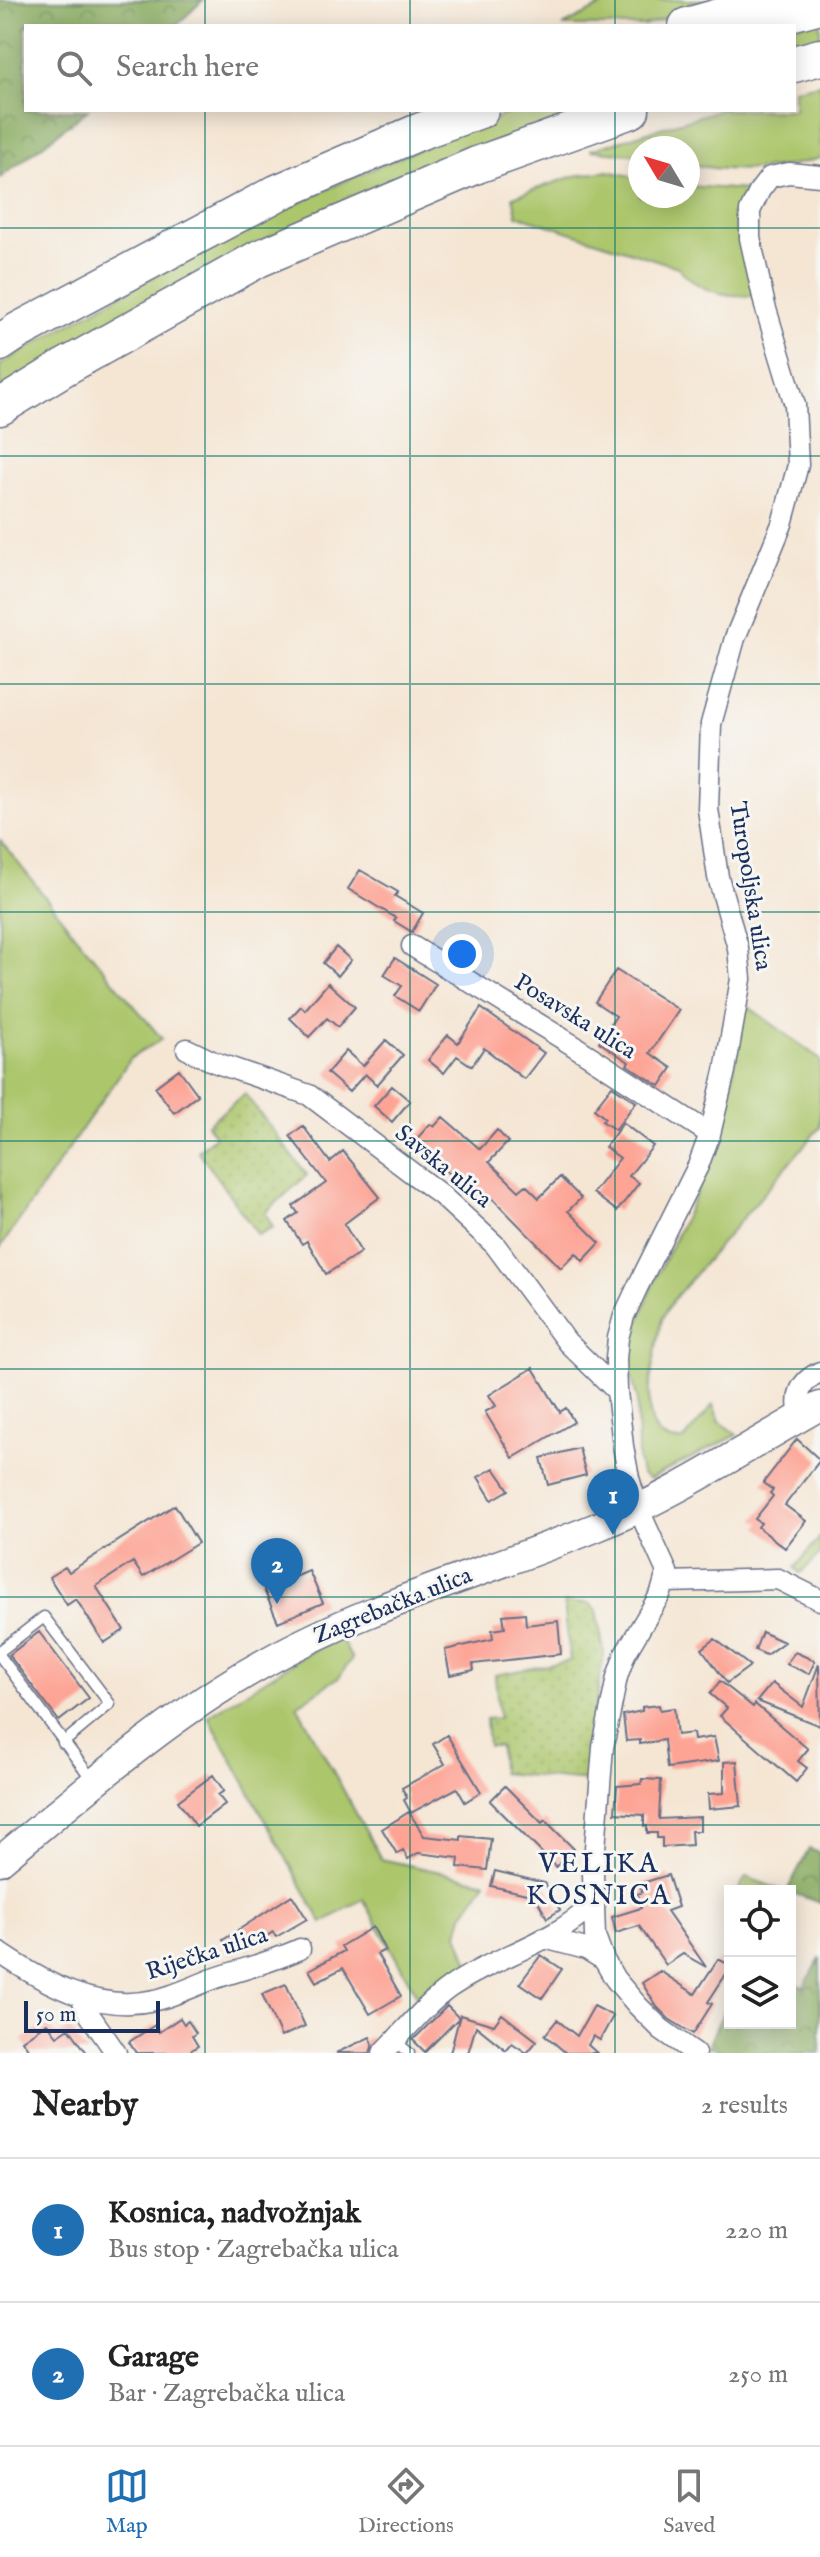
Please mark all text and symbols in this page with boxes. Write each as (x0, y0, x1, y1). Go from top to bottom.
search box (24, 24, 796, 112)
icon: search (52, 46, 96, 90)
text: Search here (116, 49, 259, 87)
north arrow (628, 136, 700, 208)
street label: Turopoljska ulica (721, 799, 779, 973)
your location (442, 934, 482, 974)
street label: Posavska ulica (508, 967, 642, 1067)
street label: Savska ulica (388, 1118, 498, 1216)
pin: 1 (587, 1469, 639, 1535)
pin: 2 (251, 1538, 303, 1604)
street label: Zagrebačka ulica (309, 1560, 477, 1652)
district label: VELIKA KOSNICA (526, 1847, 672, 1914)
map controls (724, 1885, 796, 2029)
button: locate (724, 1885, 796, 1957)
street label: Riječka ulica (142, 1920, 272, 1988)
button: layers (724, 1957, 796, 2029)
scale bar (24, 1997, 160, 2033)
text: 50 m (36, 2001, 77, 2029)
text: Nearby (32, 2084, 138, 2127)
text: 2 results (701, 2089, 788, 2122)
text: Kosnica, nadvožnjak (108, 2195, 361, 2233)
text: 1 (53, 2214, 63, 2247)
text: 220 m (725, 2214, 788, 2247)
text: Bus stop · Zagrebačka ulica (108, 2233, 399, 2266)
text: Garage (108, 2339, 199, 2377)
text: 2 (52, 2358, 64, 2391)
text: 250 m (728, 2358, 788, 2391)
text: Bar · Zagrebačka ulica (108, 2377, 345, 2410)
tab: Map (105, 2464, 149, 2540)
tab: Directions (358, 2464, 454, 2540)
tab: Saved (663, 2464, 715, 2540)

